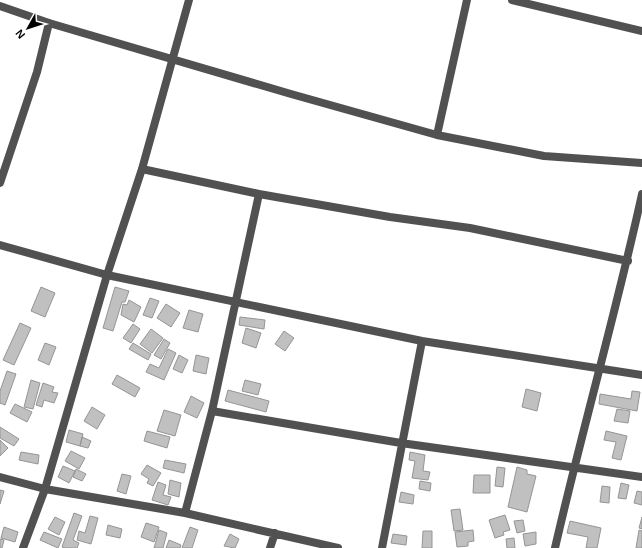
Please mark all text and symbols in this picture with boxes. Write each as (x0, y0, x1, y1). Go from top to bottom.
north arrow (8, 8, 48, 48)
text: N (13, 27, 27, 41)

